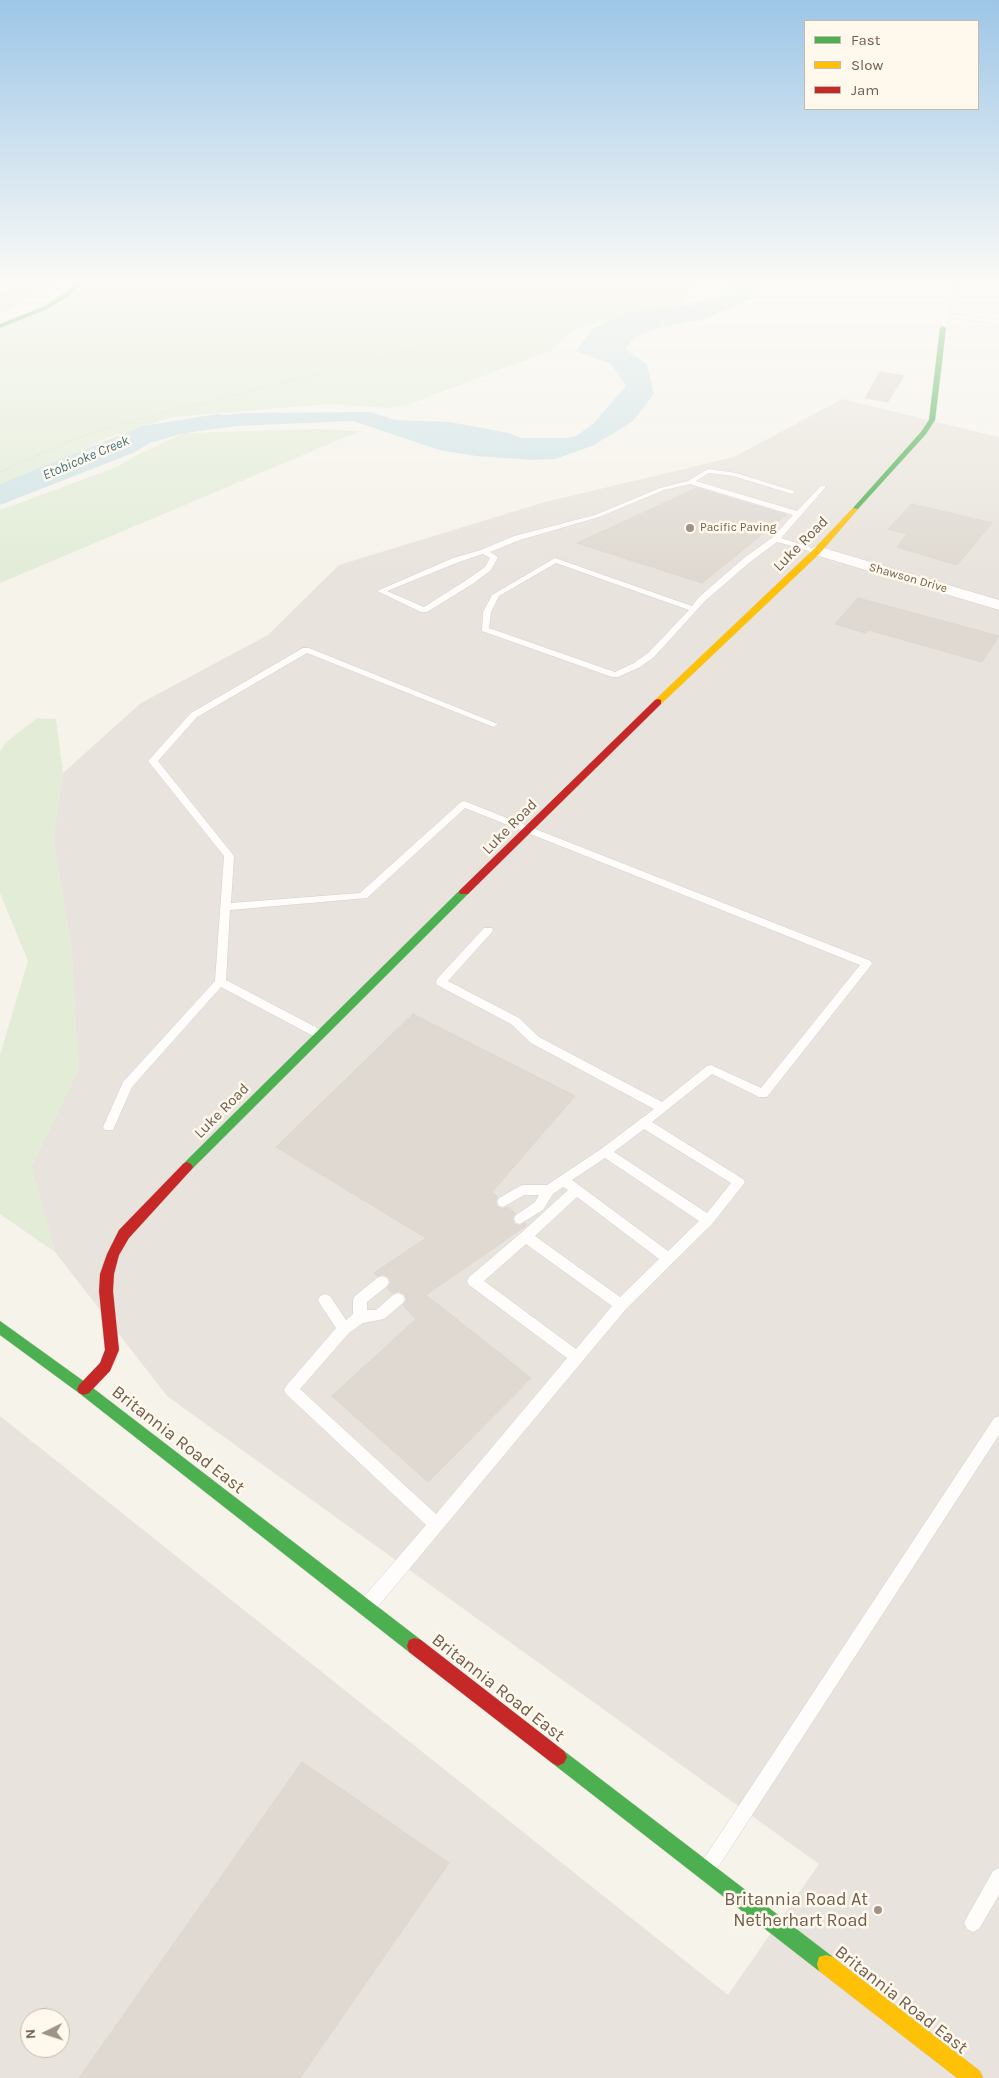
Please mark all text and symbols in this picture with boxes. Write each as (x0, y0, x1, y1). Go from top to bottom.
legend (804, 20, 979, 110)
text: Fast (851, 31, 880, 49)
text: Slow (851, 56, 883, 74)
text: Jam (851, 81, 879, 99)
water label: Etobicoke Creek (40, 432, 132, 484)
street label: Luke Road (770, 513, 832, 575)
place label: Pacific Paving (700, 521, 777, 535)
marker: Pacific Paving (684, 522, 696, 534)
street label: Shawson Drive (867, 560, 949, 596)
street label: Luke Road (479, 796, 541, 858)
street label: Luke Road (191, 1080, 253, 1142)
street label: Britannia Road East (107, 1381, 249, 1499)
street label: Britannia Road East (427, 1629, 569, 1747)
place label: Britannia Road At Netherhart Road (724, 1889, 868, 1932)
marker: Britannia Road At Netherhart Road (872, 1904, 884, 1916)
street label: Britannia Road East (830, 1941, 972, 2059)
north arrow (20, 2008, 70, 2058)
text: N (22, 2028, 39, 2040)

